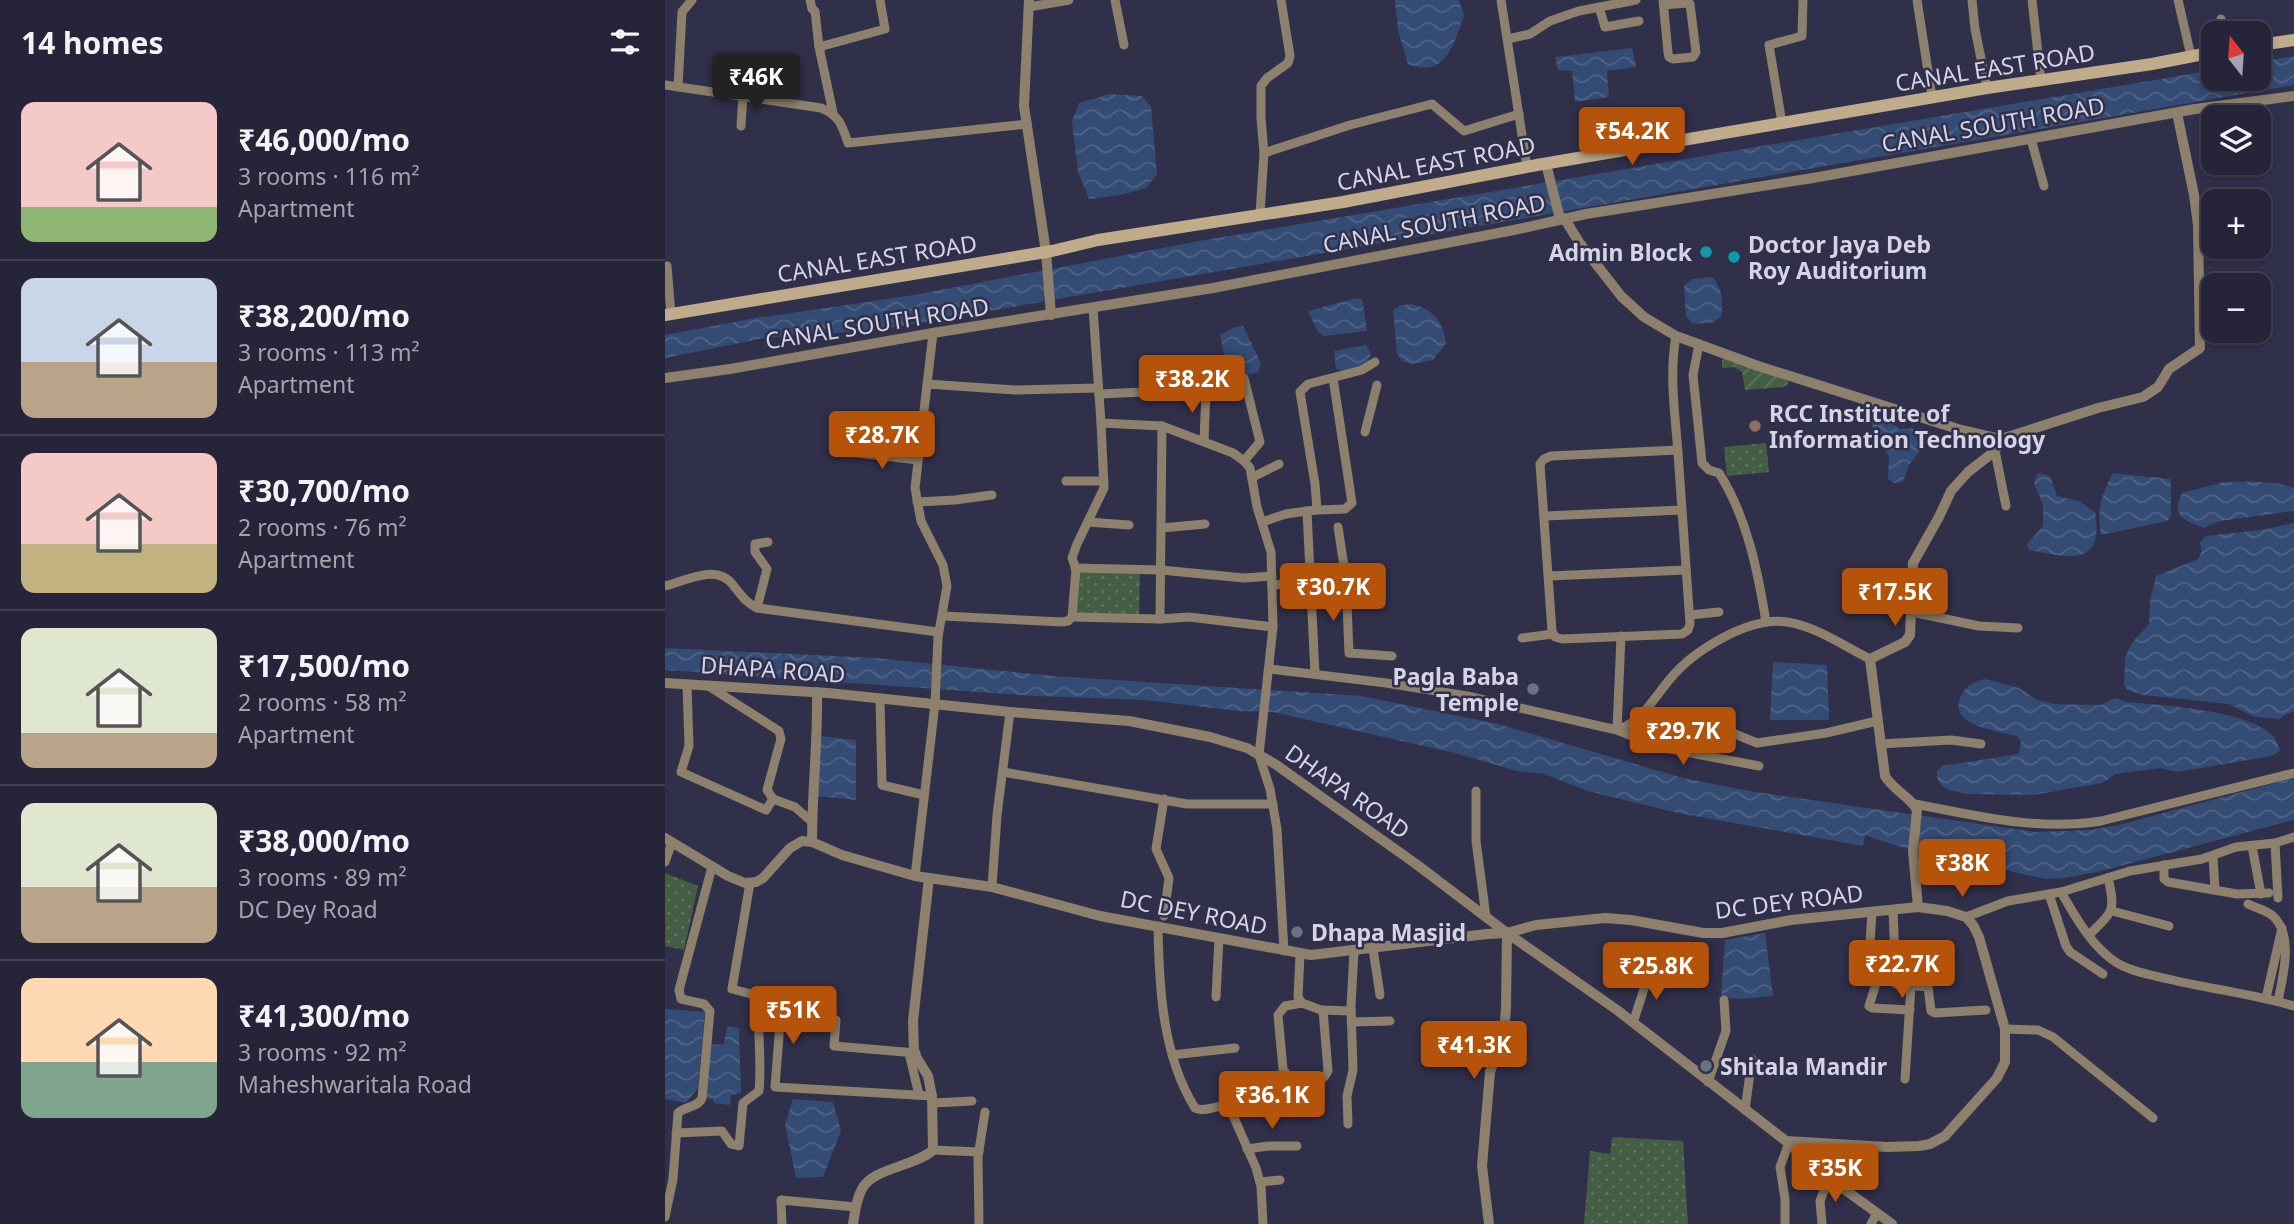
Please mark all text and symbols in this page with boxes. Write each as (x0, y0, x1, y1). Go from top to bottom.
north arrow (2201, 21, 2271, 91)
map controls (2201, 21, 2271, 343)
text: 14 homes (21, 22, 164, 63)
icon: filters (606, 23, 644, 61)
street label: CANAL EAST ROAD (1893, 35, 2097, 99)
pin: ₹46K (715, 54, 797, 113)
text: ₹46K (729, 60, 783, 92)
street label: CANAL SOUTH ROAD (1879, 89, 2107, 159)
button: layers (2201, 105, 2271, 175)
pin: ₹54.2K (1575, 108, 1689, 167)
text: ₹54.2K (1595, 114, 1669, 146)
text: ₹46,000/mo (238, 119, 410, 160)
street label: CANAL EAST ROAD (1334, 128, 1538, 198)
icon: home (77, 130, 161, 214)
text: 3 rooms · 116 m² (238, 160, 420, 192)
street label: CANAL SOUTH ROAD (1320, 186, 1548, 260)
button: + (2201, 189, 2271, 259)
text: Apartment (238, 192, 355, 224)
street label: CANAL EAST ROAD (775, 226, 979, 290)
place label: Doctor Jaya Deb Roy Auditorium (1748, 228, 1931, 286)
place label: Admin Block (1549, 236, 1693, 268)
marker: Admin Block (1698, 244, 1714, 260)
marker: Doctor Jaya Deb Roy Auditorium (1726, 249, 1742, 265)
button: − (2201, 273, 2271, 343)
street label: CANAL SOUTH ROAD (763, 290, 991, 356)
text: ₹38,200/mo (238, 295, 410, 336)
icon: home (77, 306, 161, 390)
text: 3 rooms · 113 m² (238, 336, 420, 368)
pin: ₹38.2K (1135, 356, 1249, 415)
text: ₹38.2K (1155, 362, 1229, 394)
text: Apartment (238, 368, 355, 400)
place label: RCC Institute of Information Technology (1769, 397, 2046, 455)
pin: ₹28.7K (825, 412, 939, 471)
text: ₹28.7K (845, 418, 919, 450)
marker: RCC Institute of Information Technology (1747, 418, 1763, 434)
text: ₹30,700/mo (238, 470, 410, 511)
icon: home (77, 481, 161, 565)
text: 2 rooms · 76 m² (238, 511, 407, 543)
text: Apartment (238, 543, 355, 575)
pin: ₹30.7K (1276, 564, 1390, 623)
pin: ₹17.5K (1838, 568, 1952, 628)
text: ₹30.7K (1296, 570, 1370, 602)
text: ₹17.5K (1858, 575, 1932, 607)
text: ₹17,500/mo (238, 645, 410, 686)
street label: DHAPA ROAD (699, 648, 847, 690)
icon: home (77, 656, 161, 740)
place label: Pagla Baba Temple (1392, 660, 1519, 718)
marker: Pagla Baba Temple (1525, 681, 1541, 697)
text: 2 rooms · 58 m² (238, 686, 407, 718)
pin: ₹29.7K (1626, 708, 1740, 767)
text: ₹29.7K (1646, 714, 1720, 746)
text: Apartment (238, 718, 355, 750)
street label: DHAPA ROAD (1279, 736, 1417, 846)
text: ₹38,000/mo (238, 820, 410, 861)
icon: home (77, 831, 161, 915)
pin: ₹38K (1921, 839, 2003, 899)
text: ₹38K (1935, 846, 1989, 878)
text: 3 rooms · 89 m² (238, 861, 407, 893)
street label: DC DEY ROAD (1713, 876, 1865, 926)
street label: DC DEY ROAD (1118, 882, 1270, 942)
text: DC Dey Road (238, 893, 378, 925)
place label: Dhapa Masjid (1311, 916, 1466, 948)
marker: Dhapa Masjid (1289, 924, 1305, 940)
pin: ₹22.7K (1845, 940, 1959, 1000)
pin: ₹25.8K (1599, 942, 1713, 1002)
text: ₹22.7K (1865, 947, 1939, 979)
text: ₹25.8K (1619, 949, 1693, 981)
pin: ₹51K (752, 986, 834, 1046)
text: ₹51K (766, 993, 820, 1025)
text: ₹41,300/mo (238, 995, 410, 1036)
icon: home (77, 1006, 161, 1090)
pin: ₹41.3K (1417, 1021, 1531, 1081)
text: ₹41.3K (1437, 1028, 1511, 1060)
text: 3 rooms · 92 m² (238, 1036, 407, 1068)
place label: Shitala Mandir (1720, 1050, 1887, 1082)
marker: Shitala Mandir (1698, 1058, 1714, 1074)
text: Maheshwaritala Road (238, 1068, 472, 1100)
pin: ₹36.1K (1215, 1072, 1329, 1131)
text: ₹36.1K (1235, 1078, 1309, 1110)
pin: ₹35K (1794, 1144, 1876, 1204)
text: ₹35K (1808, 1151, 1862, 1183)

